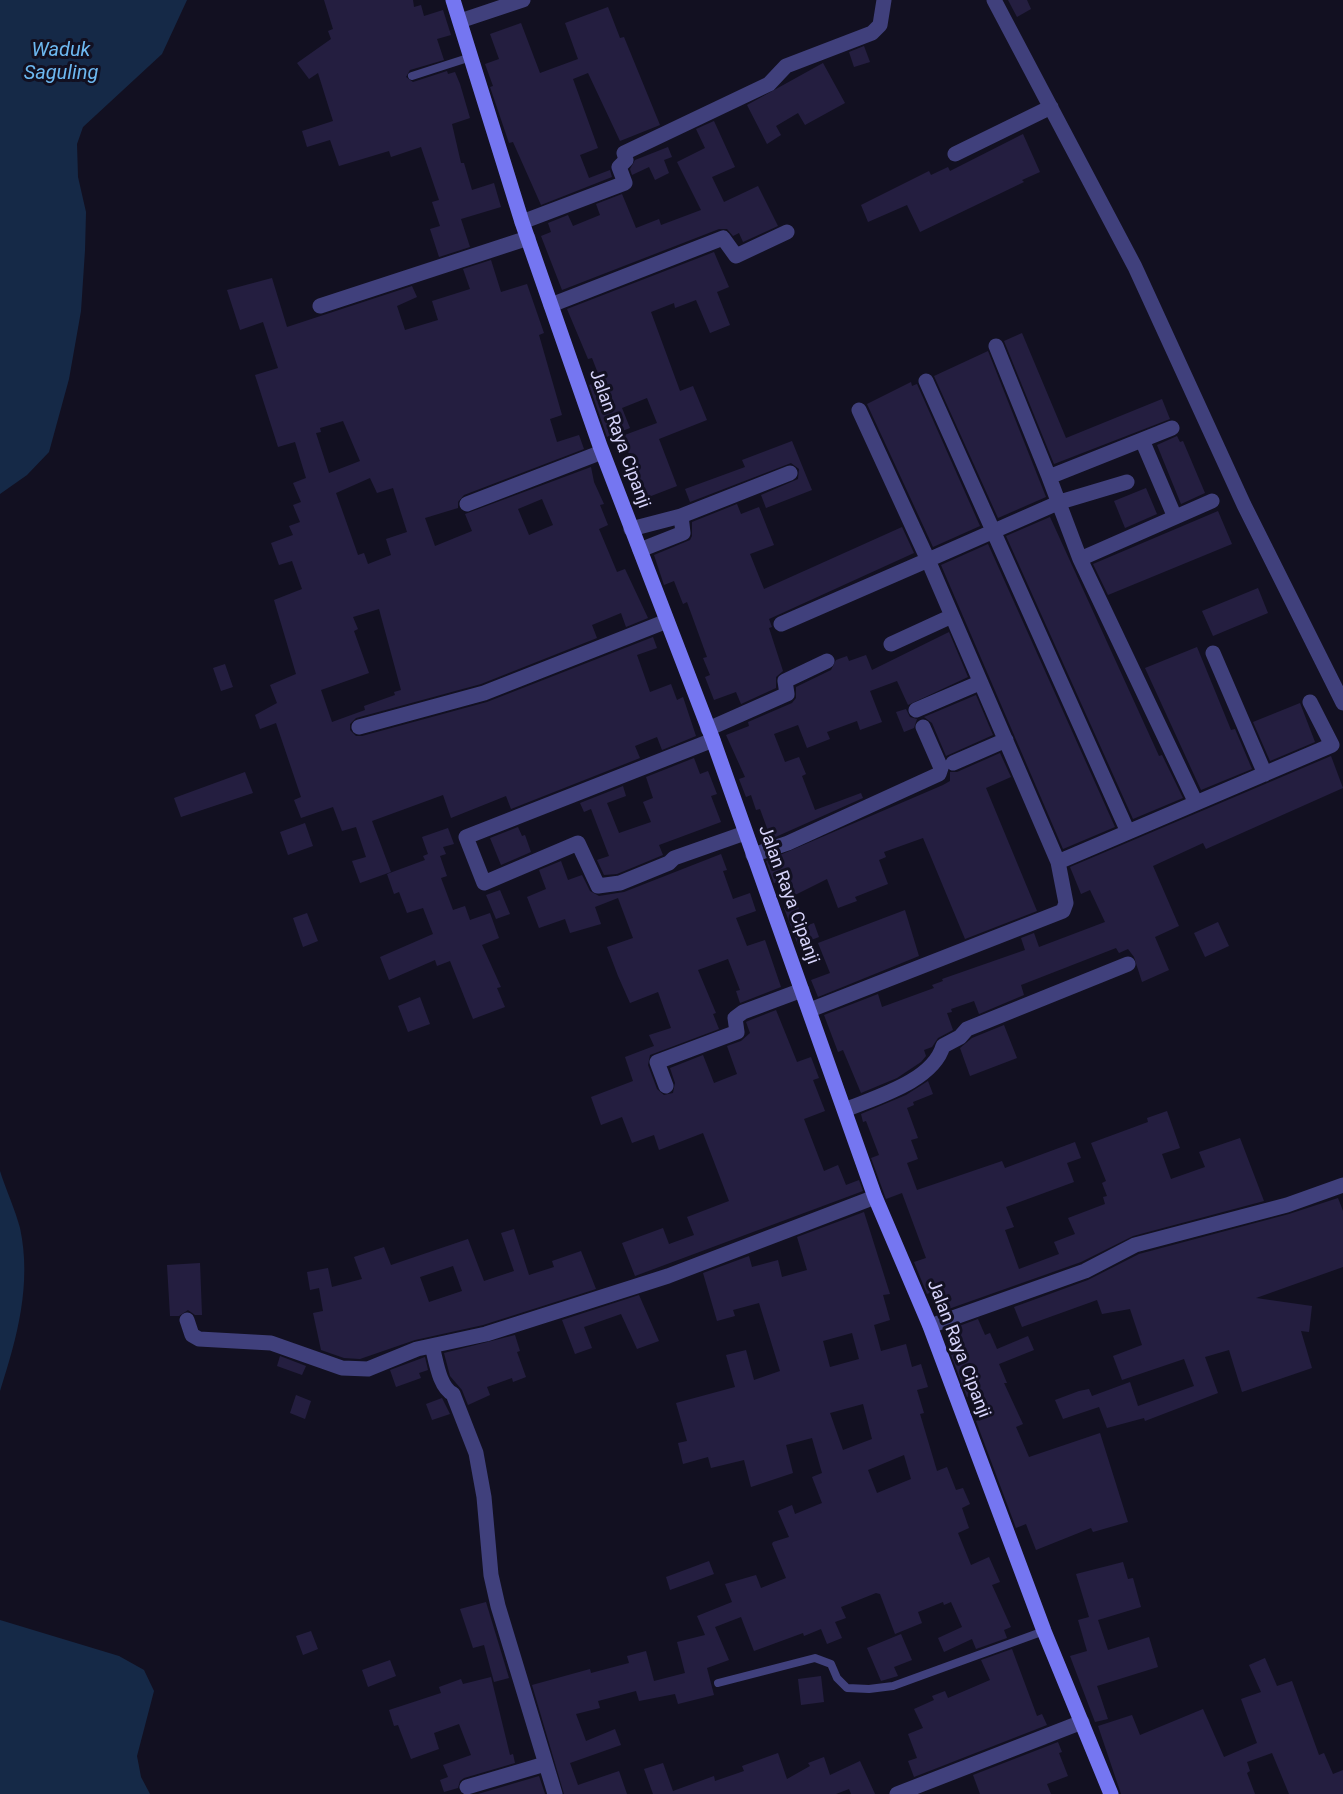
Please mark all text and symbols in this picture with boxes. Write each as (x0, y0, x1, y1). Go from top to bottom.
water label: Waduk Saguling (24, 39, 98, 86)
street label: Jalan Raya Cipanji (584, 367, 654, 511)
street label: Jalan Raya Cipanji (753, 823, 823, 967)
street label: Jalan Raya Cipanji (922, 1277, 994, 1421)

